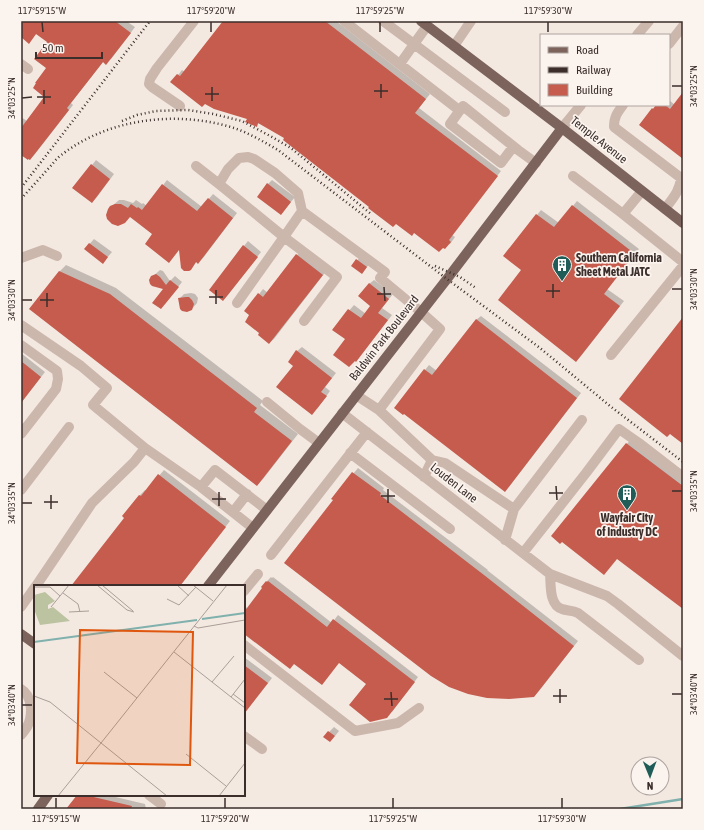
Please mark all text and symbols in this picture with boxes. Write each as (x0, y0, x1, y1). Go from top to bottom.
text: 117°59'15"W (18, 5, 67, 16)
text: 117°59'20"W (187, 5, 236, 16)
text: 117°59'25"W (356, 5, 405, 16)
text: 117°59'30"W (524, 5, 573, 16)
scale bar (36, 34, 102, 60)
legend (540, 34, 670, 106)
text: 50 m (42, 41, 64, 55)
text: Road (576, 43, 599, 57)
text: Railway (576, 63, 611, 77)
text: 34°03'25"N (688, 65, 699, 107)
text: 34°03'25"N (6, 77, 17, 119)
text: Building (576, 83, 614, 97)
street label: Temple Avenue (568, 114, 630, 166)
place label: Southern California Sheet Metal JATC (576, 251, 662, 279)
building icon: Southern California Sheet Metal JATC (551, 254, 573, 282)
text: 34°03'30"N (688, 268, 699, 310)
text: 34°03'30"N (6, 279, 17, 321)
street label: Baldwin Park Boulevard (346, 293, 422, 383)
street label: Louden Lane (428, 460, 480, 506)
text: 34°03'35"N (688, 470, 699, 512)
text: 34°03'35"N (6, 482, 17, 524)
building icon: Wayfair City of Industry DC (616, 483, 638, 511)
place label: Wayfair City of Industry DC (597, 511, 658, 539)
inset map (34, 585, 245, 796)
text: 34°03'40"N (688, 673, 699, 715)
text: 34°03'40"N (6, 684, 17, 726)
north arrow (630, 756, 670, 796)
text: N (647, 780, 654, 792)
text: 117°59'15"W (32, 813, 81, 824)
text: 117°59'20"W (201, 813, 250, 824)
text: 117°59'25"W (369, 813, 418, 824)
text: 117°59'30"W (538, 813, 587, 824)

